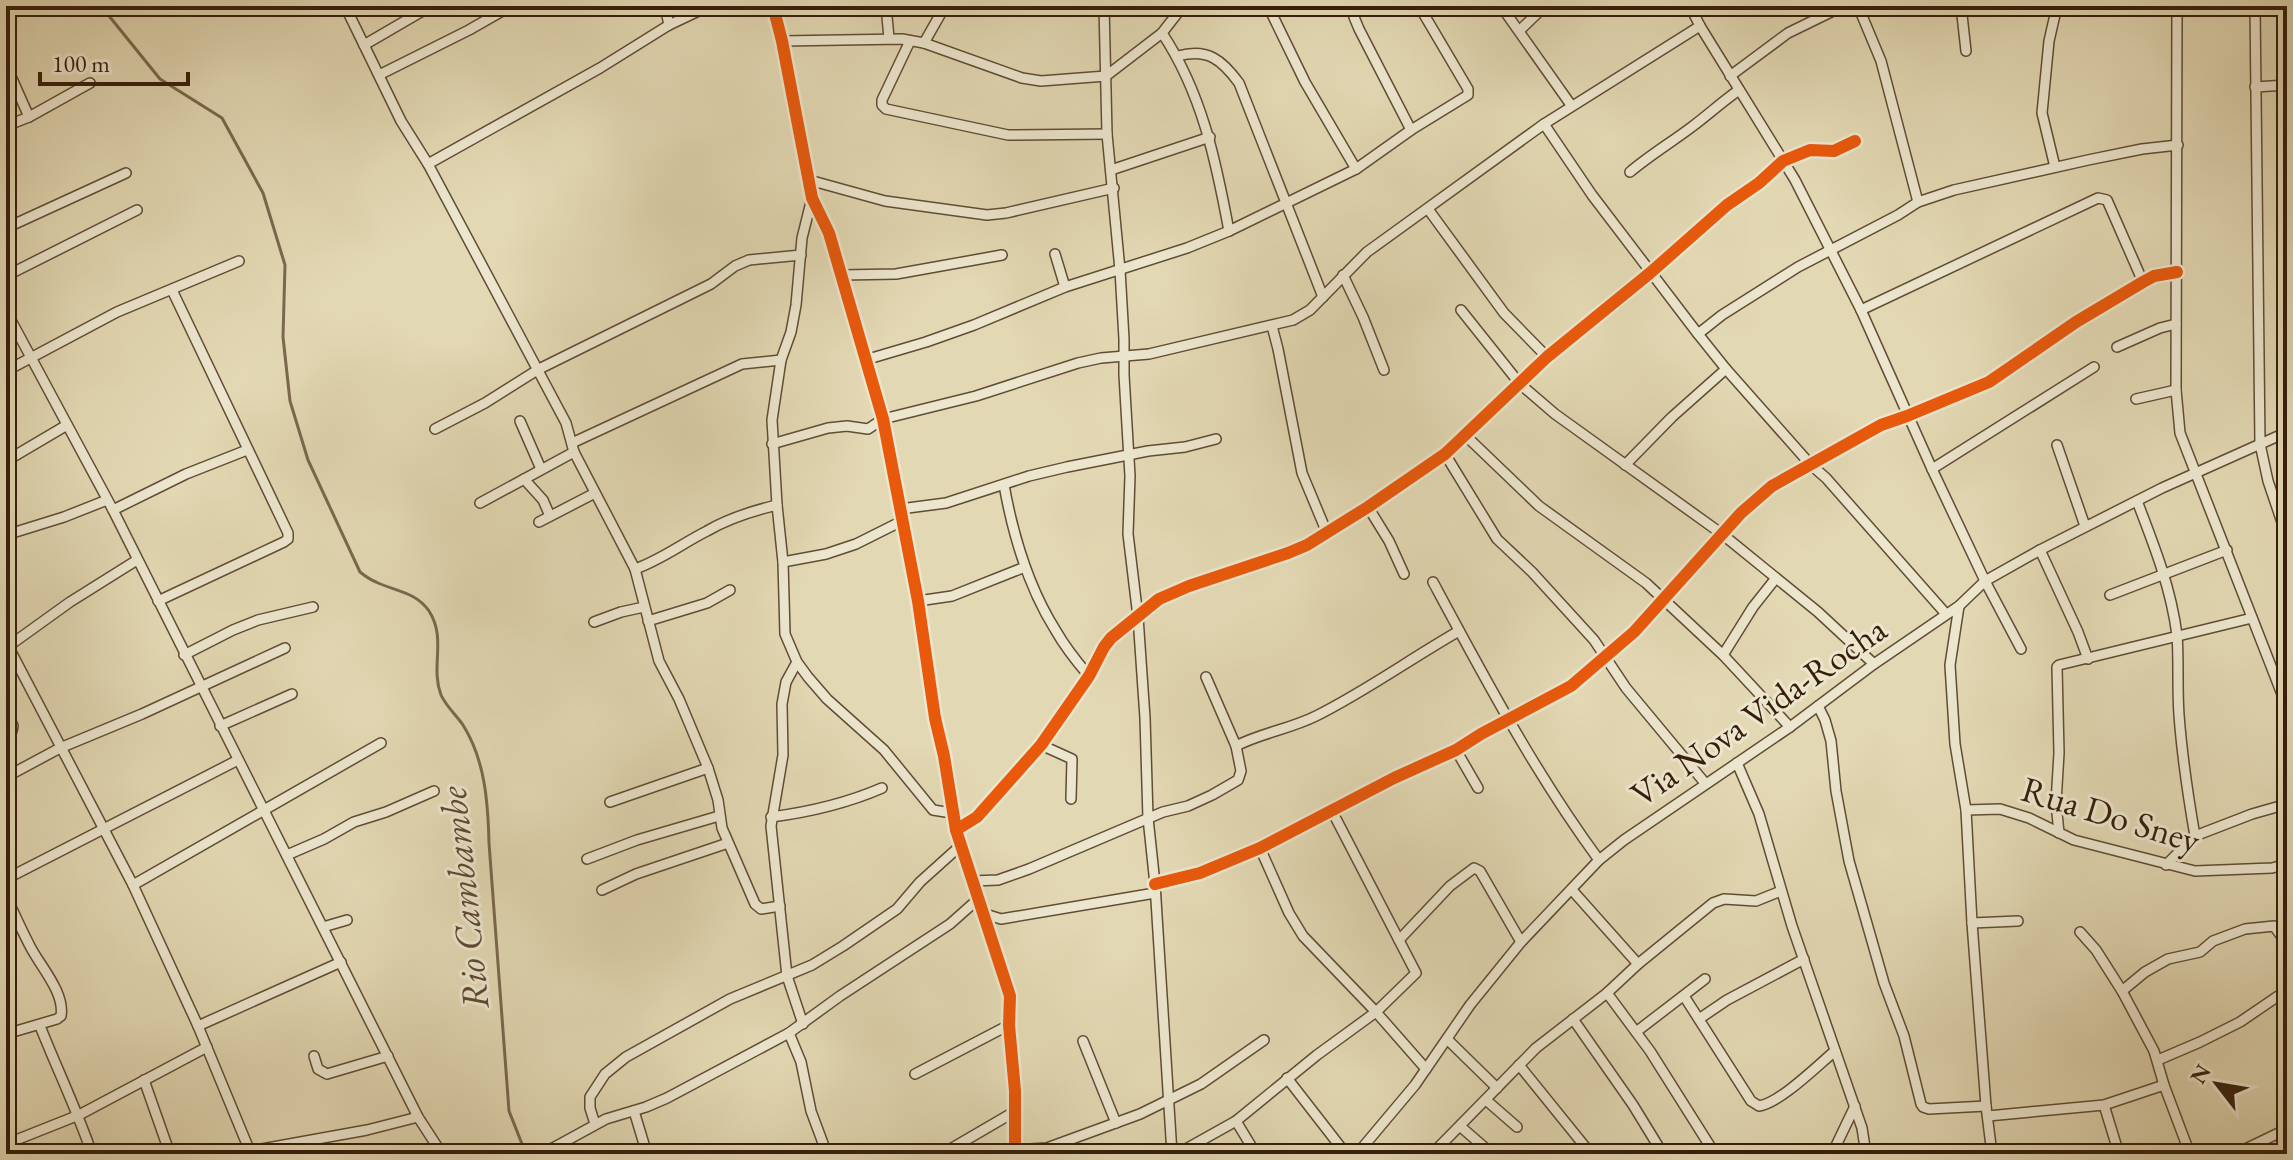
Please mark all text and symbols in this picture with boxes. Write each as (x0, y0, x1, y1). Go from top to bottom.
scale bar (40, 36, 188, 86)
text: 100 m (52, 48, 110, 79)
street label: Via Nova Vida-Rocha (1621, 605, 1896, 817)
street label: Rua Do Sney (2016, 765, 2206, 864)
water label: Rio Cambambe (427, 783, 500, 1012)
north arrow (2177, 1044, 2257, 1124)
text: N (2183, 1059, 2217, 1089)

